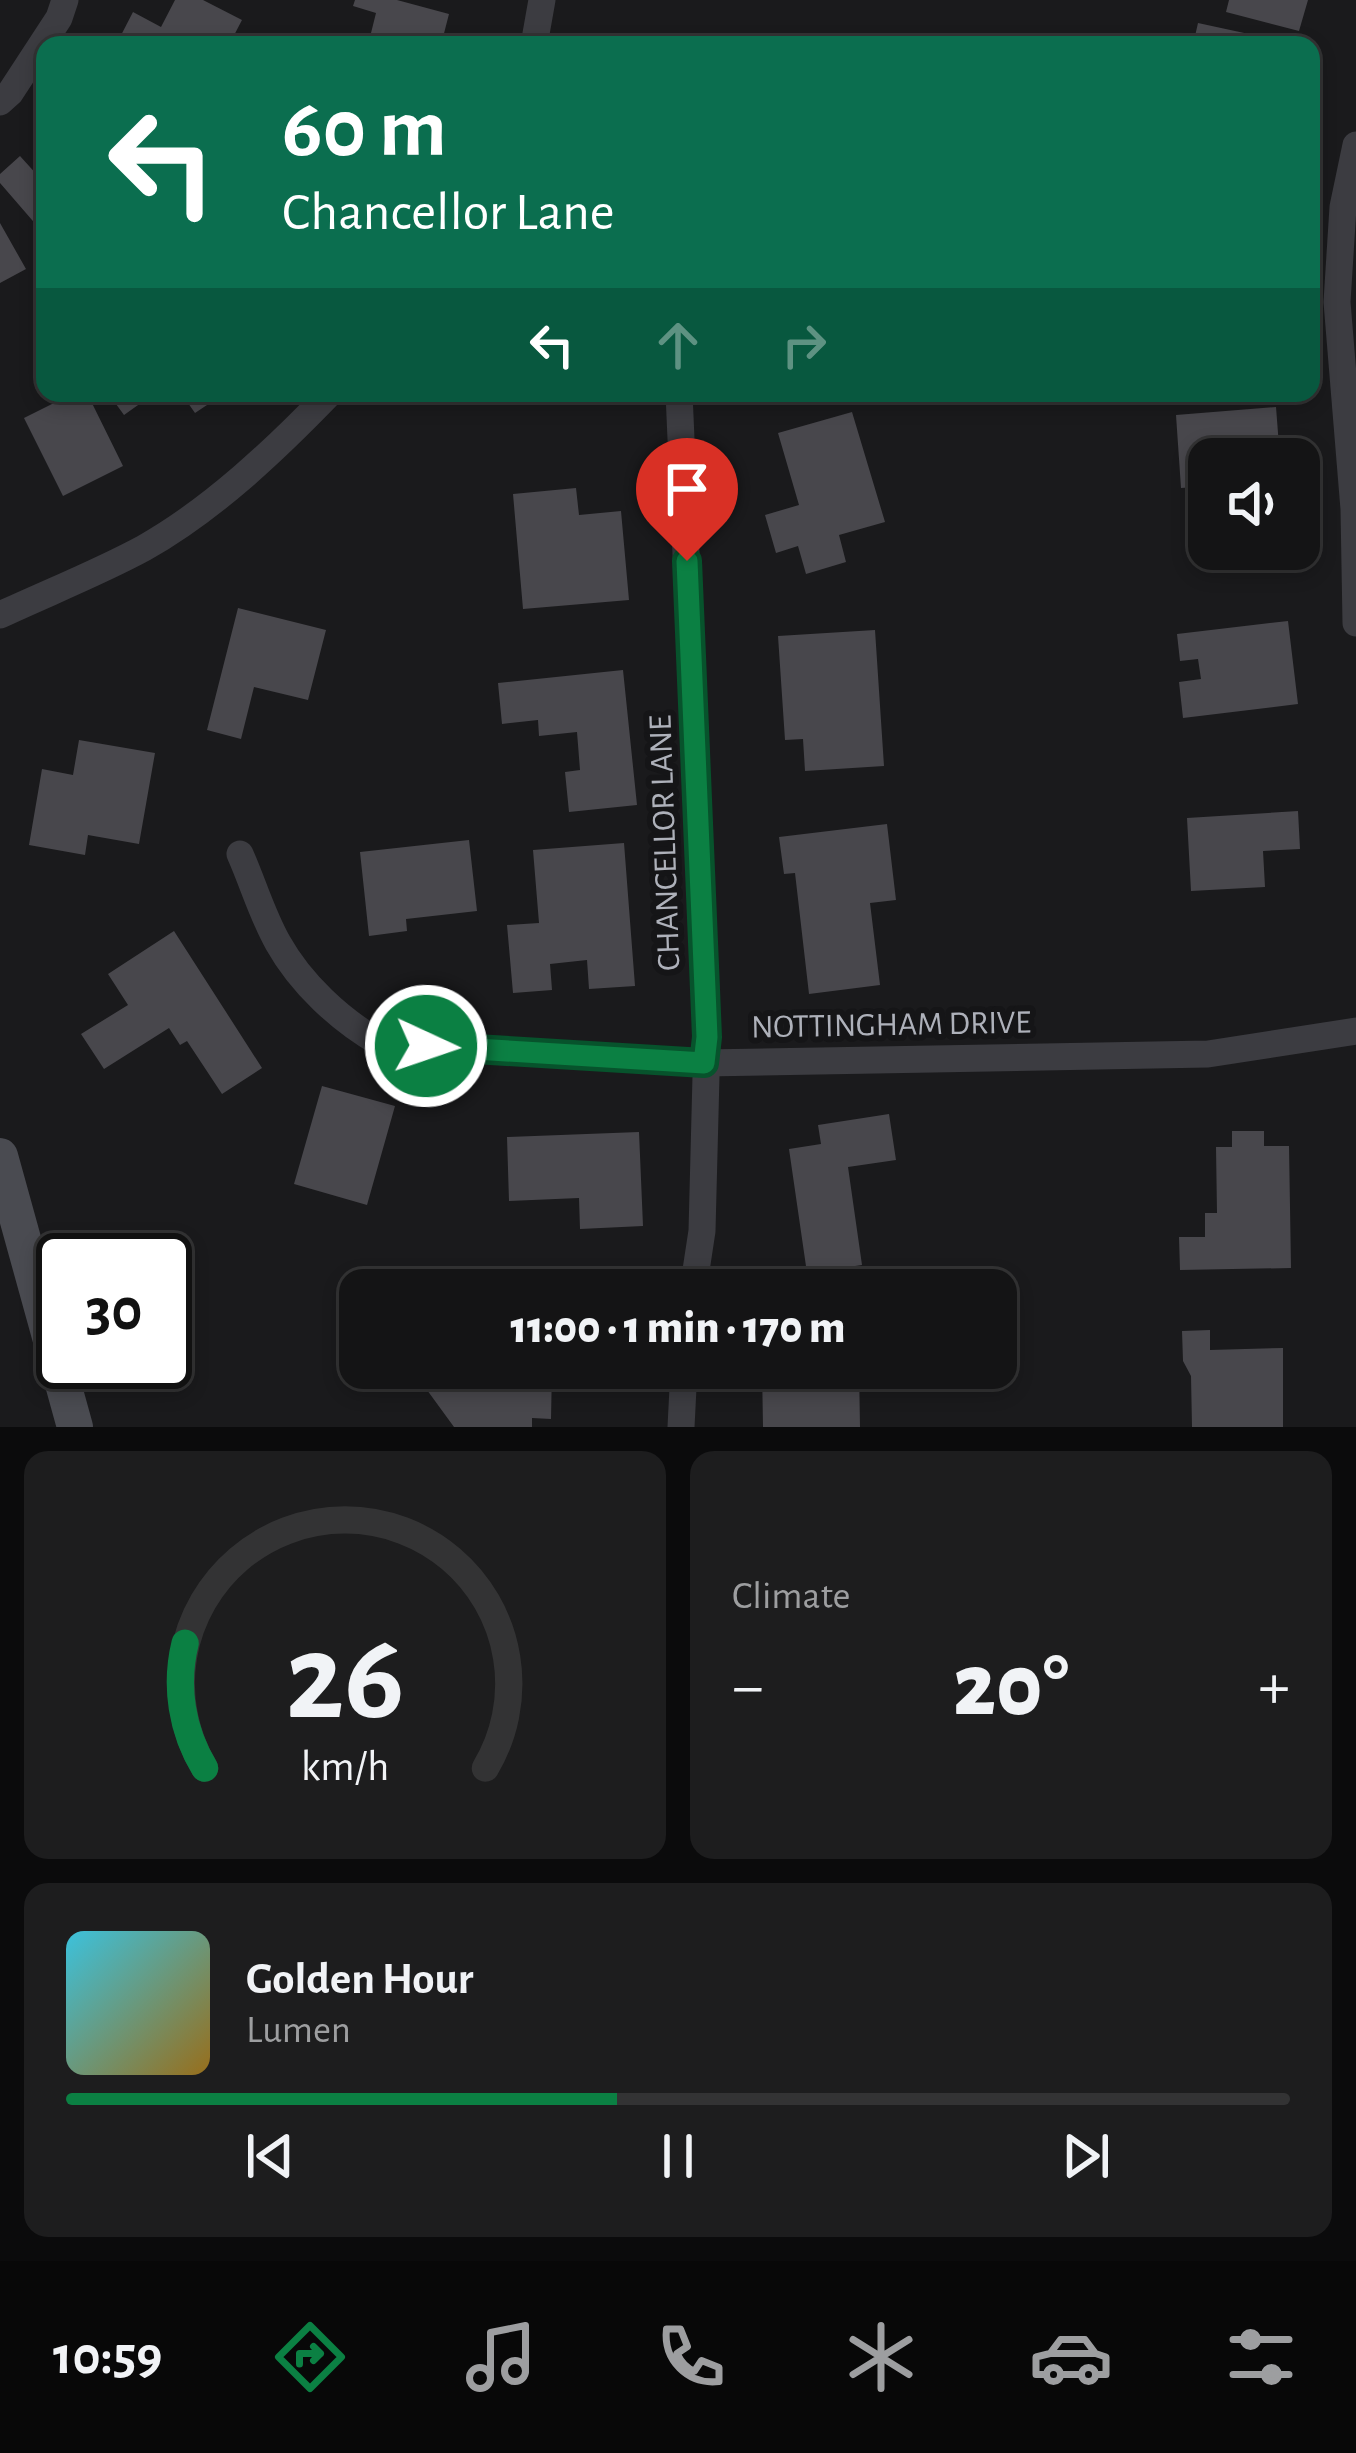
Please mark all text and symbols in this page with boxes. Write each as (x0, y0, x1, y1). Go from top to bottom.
icon: left (84, 84, 240, 240)
text: 60 m (282, 88, 447, 172)
text: Chancellor Lane (282, 186, 615, 240)
icon: left (519, 312, 585, 378)
icon: ahead (645, 312, 711, 378)
icon: right (771, 312, 837, 378)
pin (636, 438, 738, 561)
map controls (1188, 438, 1320, 570)
button: sound (1188, 438, 1320, 570)
icon: arrive (654, 456, 720, 522)
street label: CHANCELLOR LANE (645, 714, 686, 971)
position arrow (363, 983, 489, 1109)
street label: NOTTINGHAM DRIVE (751, 1007, 1031, 1044)
speed limit sign: 30 (36, 1233, 192, 1389)
text: 11:00 · 1 min · 170 m (510, 1306, 846, 1351)
text: Climate (732, 1577, 850, 1616)
text: 26 (285, 1617, 405, 1742)
text: 20° (953, 1642, 1069, 1732)
text: − (732, 1654, 764, 1720)
text: + (1258, 1654, 1290, 1720)
text: km/h (301, 1746, 389, 1789)
text: Golden Hour (246, 1957, 473, 2002)
text: Lumen (246, 2011, 351, 2050)
icon: previous (237, 2123, 303, 2189)
icon: pause (645, 2123, 711, 2189)
icon: next (1053, 2123, 1119, 2189)
icon: directions (268, 2315, 352, 2399)
icon: music (459, 2315, 543, 2399)
icon: phone (649, 2315, 733, 2399)
icon: climate (839, 2315, 923, 2399)
icon: car (1029, 2315, 1113, 2399)
icon: filters (1219, 2315, 1303, 2399)
text: 10:59 (53, 2330, 162, 2384)

